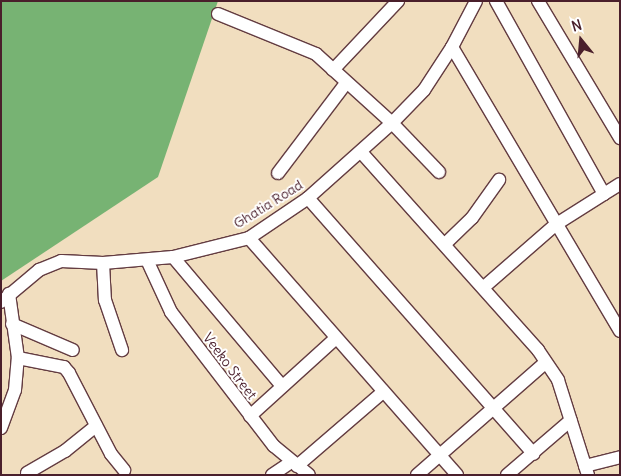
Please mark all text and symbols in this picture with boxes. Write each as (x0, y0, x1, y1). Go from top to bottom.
north arrow (556, 15, 606, 65)
text: N (569, 16, 584, 36)
street label: Ghatia Road (230, 176, 306, 232)
street label: Veeko Street (200, 329, 260, 403)

